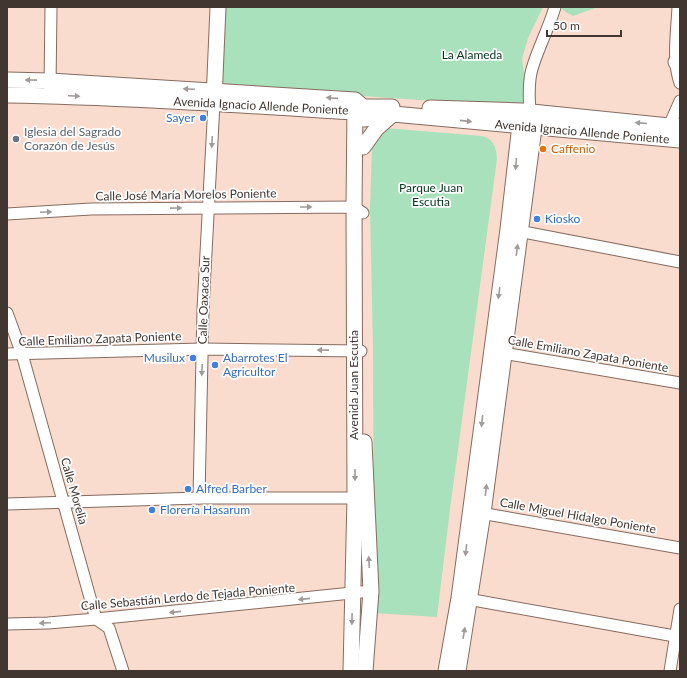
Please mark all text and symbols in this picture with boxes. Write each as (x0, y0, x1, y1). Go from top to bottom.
scale bar (547, 12, 621, 38)
text: 50 m (553, 18, 580, 33)
park label: La Alameda (442, 47, 502, 62)
one-way arrow (25, 77, 37, 84)
one-way arrow (182, 86, 195, 92)
one-way arrow (68, 93, 80, 100)
street label: Avenida Ignacio Allende Poniente (173, 93, 349, 118)
one-way arrow (326, 95, 338, 102)
place label: Sayer (166, 110, 196, 125)
marker: Sayer (198, 113, 208, 123)
street label: Avenida Ignacio Allende Poniente (494, 116, 670, 147)
one-way arrow (460, 118, 472, 125)
one-way arrow (635, 120, 647, 127)
place label: Iglesia del Sagrado Corazón de Jesús (24, 124, 121, 153)
marker: Iglesia del Sagrado Corazón de Jesús (11, 134, 21, 144)
one-way arrow (208, 136, 215, 148)
place label: Caffenio (551, 141, 596, 156)
marker: Caffenio (538, 144, 548, 154)
one-way arrow (512, 158, 519, 170)
park label: Parque Juan Escutia (399, 180, 463, 209)
street label: Calle José María Morelos Poniente (95, 185, 277, 204)
one-way arrow (300, 204, 313, 210)
one-way arrow (170, 205, 183, 211)
one-way arrow (40, 208, 52, 215)
place label: Kiosko (545, 211, 581, 226)
marker: Kiosko (532, 214, 542, 224)
one-way arrow (514, 244, 520, 256)
street label: Calle Oaxaca Sur (194, 255, 213, 345)
one-way arrow (496, 286, 502, 299)
street label: Calle Emiliano Zapata Poniente (18, 328, 182, 349)
street label: Avenida Juan Escutia (346, 330, 361, 440)
street label: Calle Emiliano Zapata Poniente (507, 332, 670, 375)
one-way arrow (316, 347, 329, 353)
place label: Musilux (144, 350, 185, 365)
place label: Abarrotes El Agricultor (223, 350, 288, 379)
marker: Musilux (188, 353, 198, 363)
marker: Abarrotes El Agricultor (210, 360, 220, 370)
one-way arrow (199, 364, 205, 377)
one-way arrow (479, 415, 485, 427)
street label: Calle Morelia (58, 456, 91, 526)
one-way arrow (352, 469, 358, 482)
place label: Alfred Barber (196, 481, 267, 496)
marker: Alfred Barber (183, 484, 193, 494)
one-way arrow (482, 484, 489, 496)
street label: Calle Miguel Hidalgo Poniente (499, 494, 657, 537)
place label: Florería Hasarum (160, 502, 250, 517)
marker: Florería Hasarum (147, 505, 157, 515)
one-way arrow (463, 544, 469, 556)
one-way arrow (366, 555, 372, 568)
street label: Calle Sebastián Lerdo de Tejada Poniente (80, 580, 296, 613)
one-way arrow (298, 596, 310, 602)
one-way arrow (169, 608, 181, 615)
one-way arrow (349, 613, 355, 626)
one-way arrow (38, 620, 51, 626)
one-way arrow (461, 626, 467, 639)

